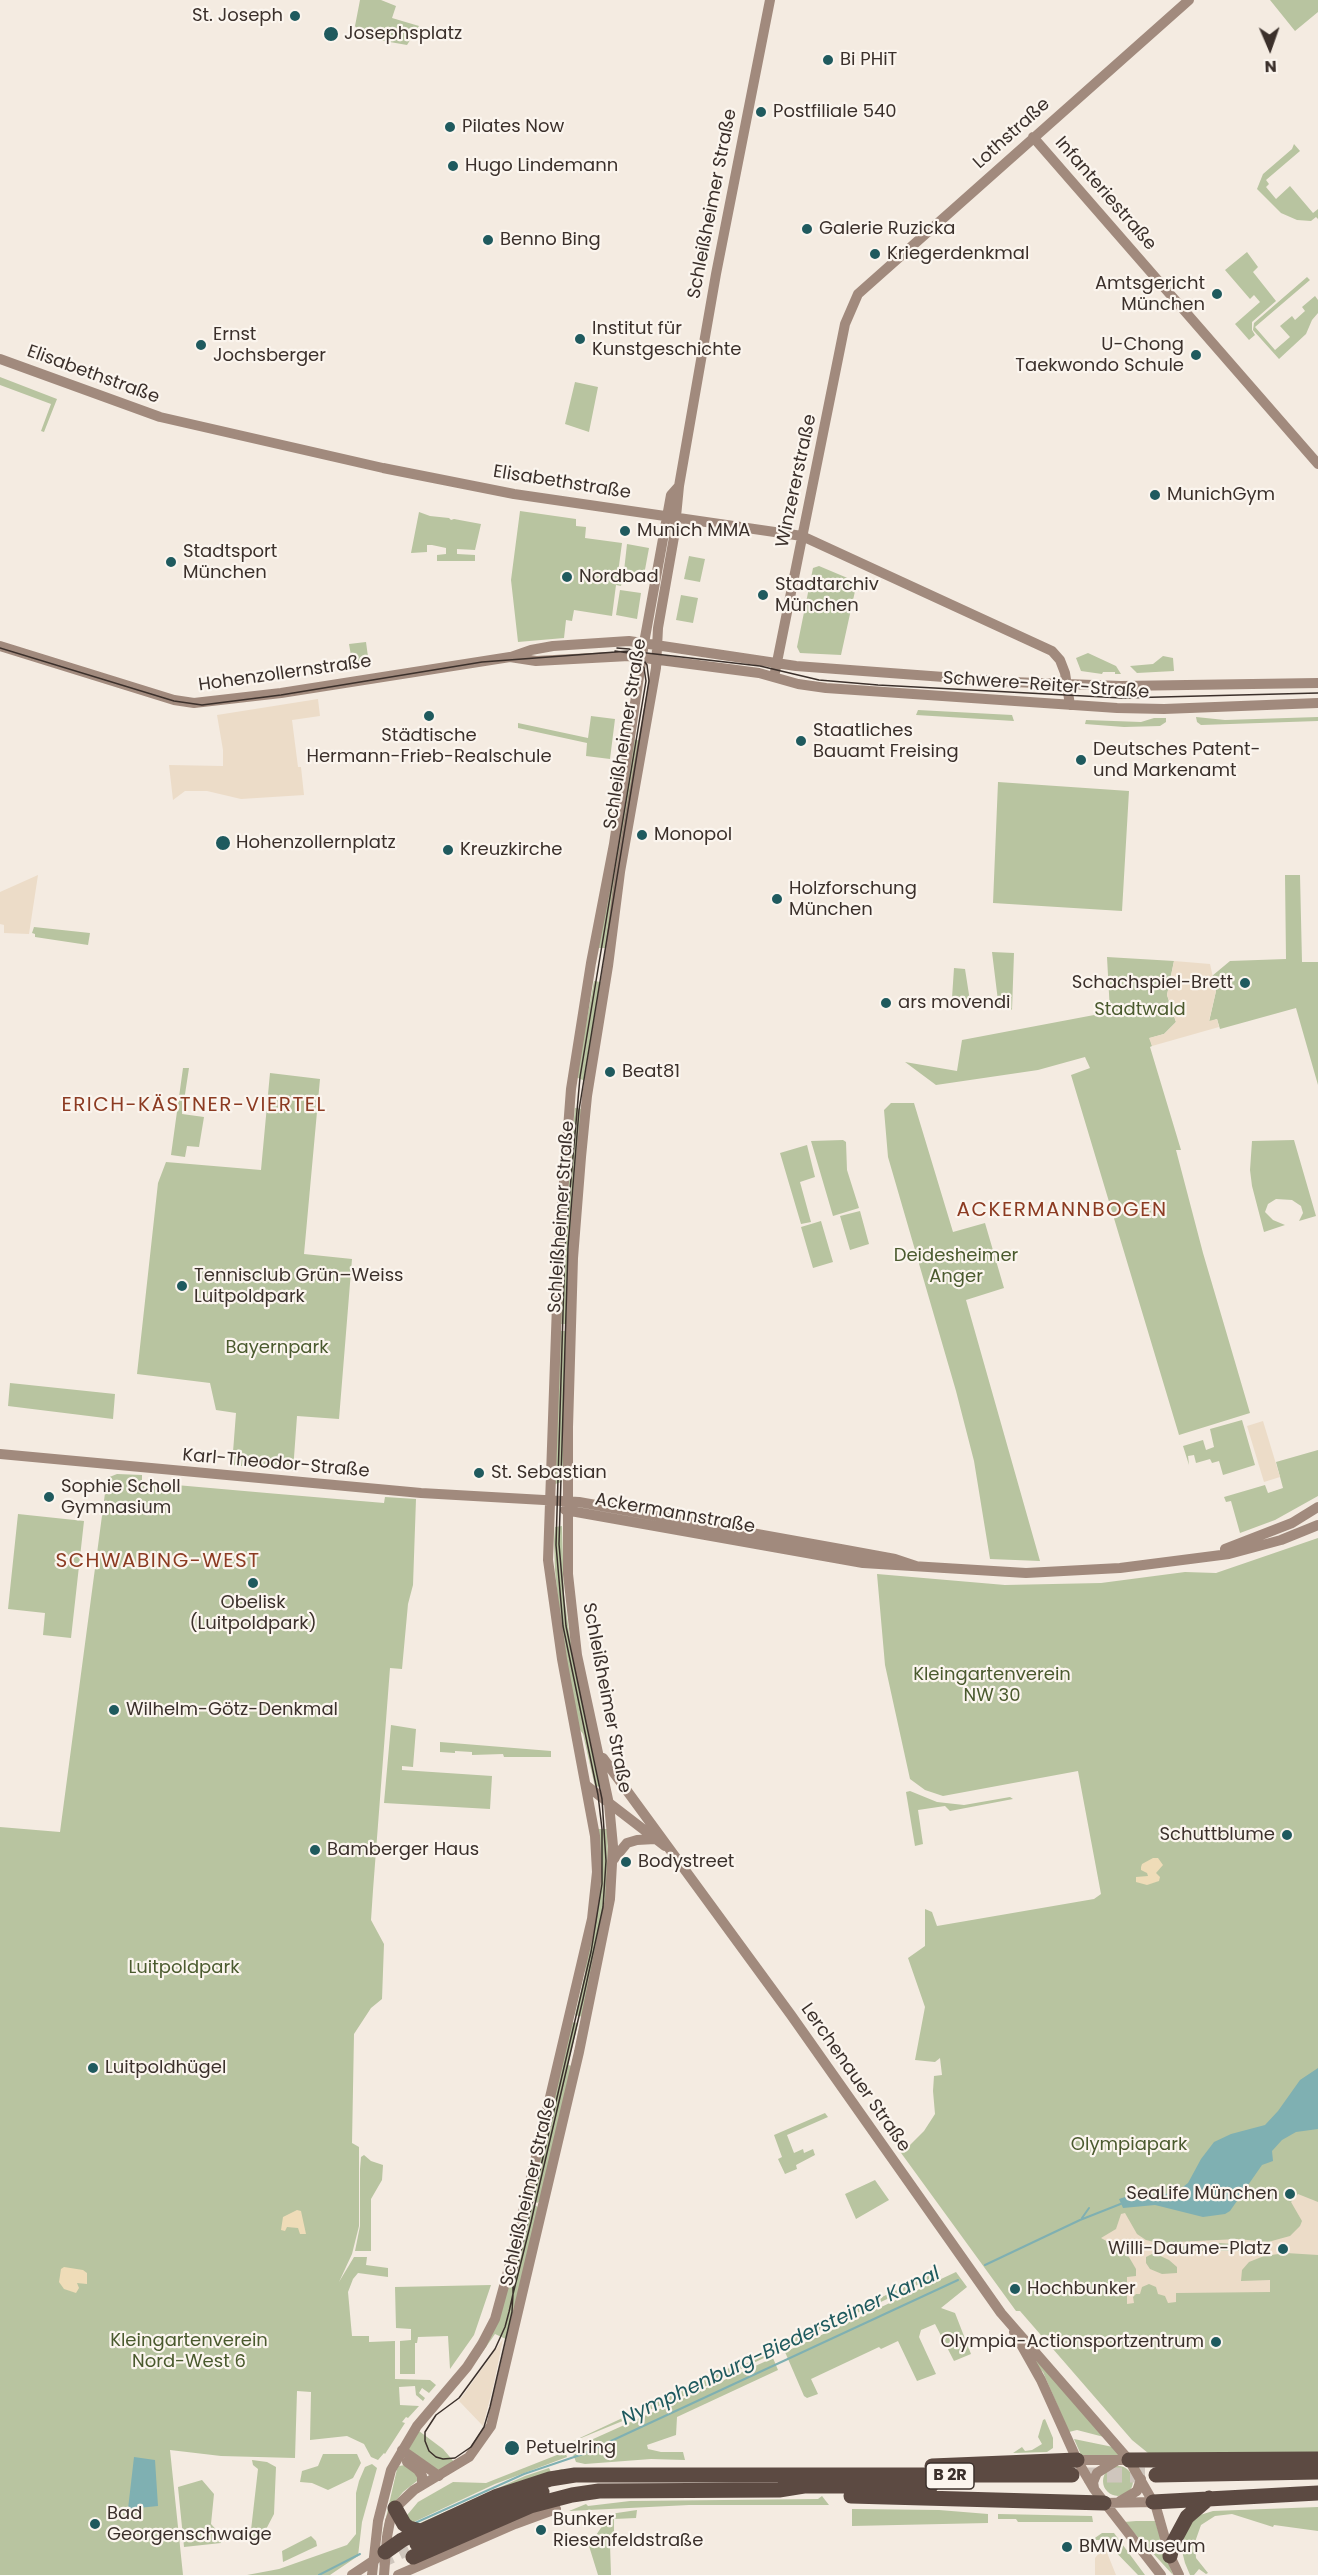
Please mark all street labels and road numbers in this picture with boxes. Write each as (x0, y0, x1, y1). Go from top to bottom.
street label: Lothstraße (969, 94, 1055, 174)
street label: Schleißheimer Straße (684, 107, 742, 301)
street label: Infanteriestraße (1050, 133, 1160, 255)
street label: Elisabethstraße (24, 341, 162, 409)
street label: Winzererstraße (772, 412, 822, 550)
street label: Elisabethstraße (492, 461, 632, 505)
street label: Schleißheimer Straße (600, 637, 652, 831)
street label: Hohenzollernstraße (197, 651, 373, 697)
street label: Schwere-Reiter-Straße (942, 668, 1150, 704)
street label: Schleißheimer Straße (544, 1120, 580, 1314)
street label: Karl-Theodor-Straße (182, 1445, 370, 1483)
street label: Ackermannstraße (593, 1489, 757, 1539)
street label: Schleißheimer Straße (577, 1601, 635, 1795)
street label: Lerchenauer Straße (796, 1999, 914, 2157)
street label: Schleißheimer Straße (497, 2096, 561, 2288)
road number: B 2R (926, 2463, 974, 2489)

